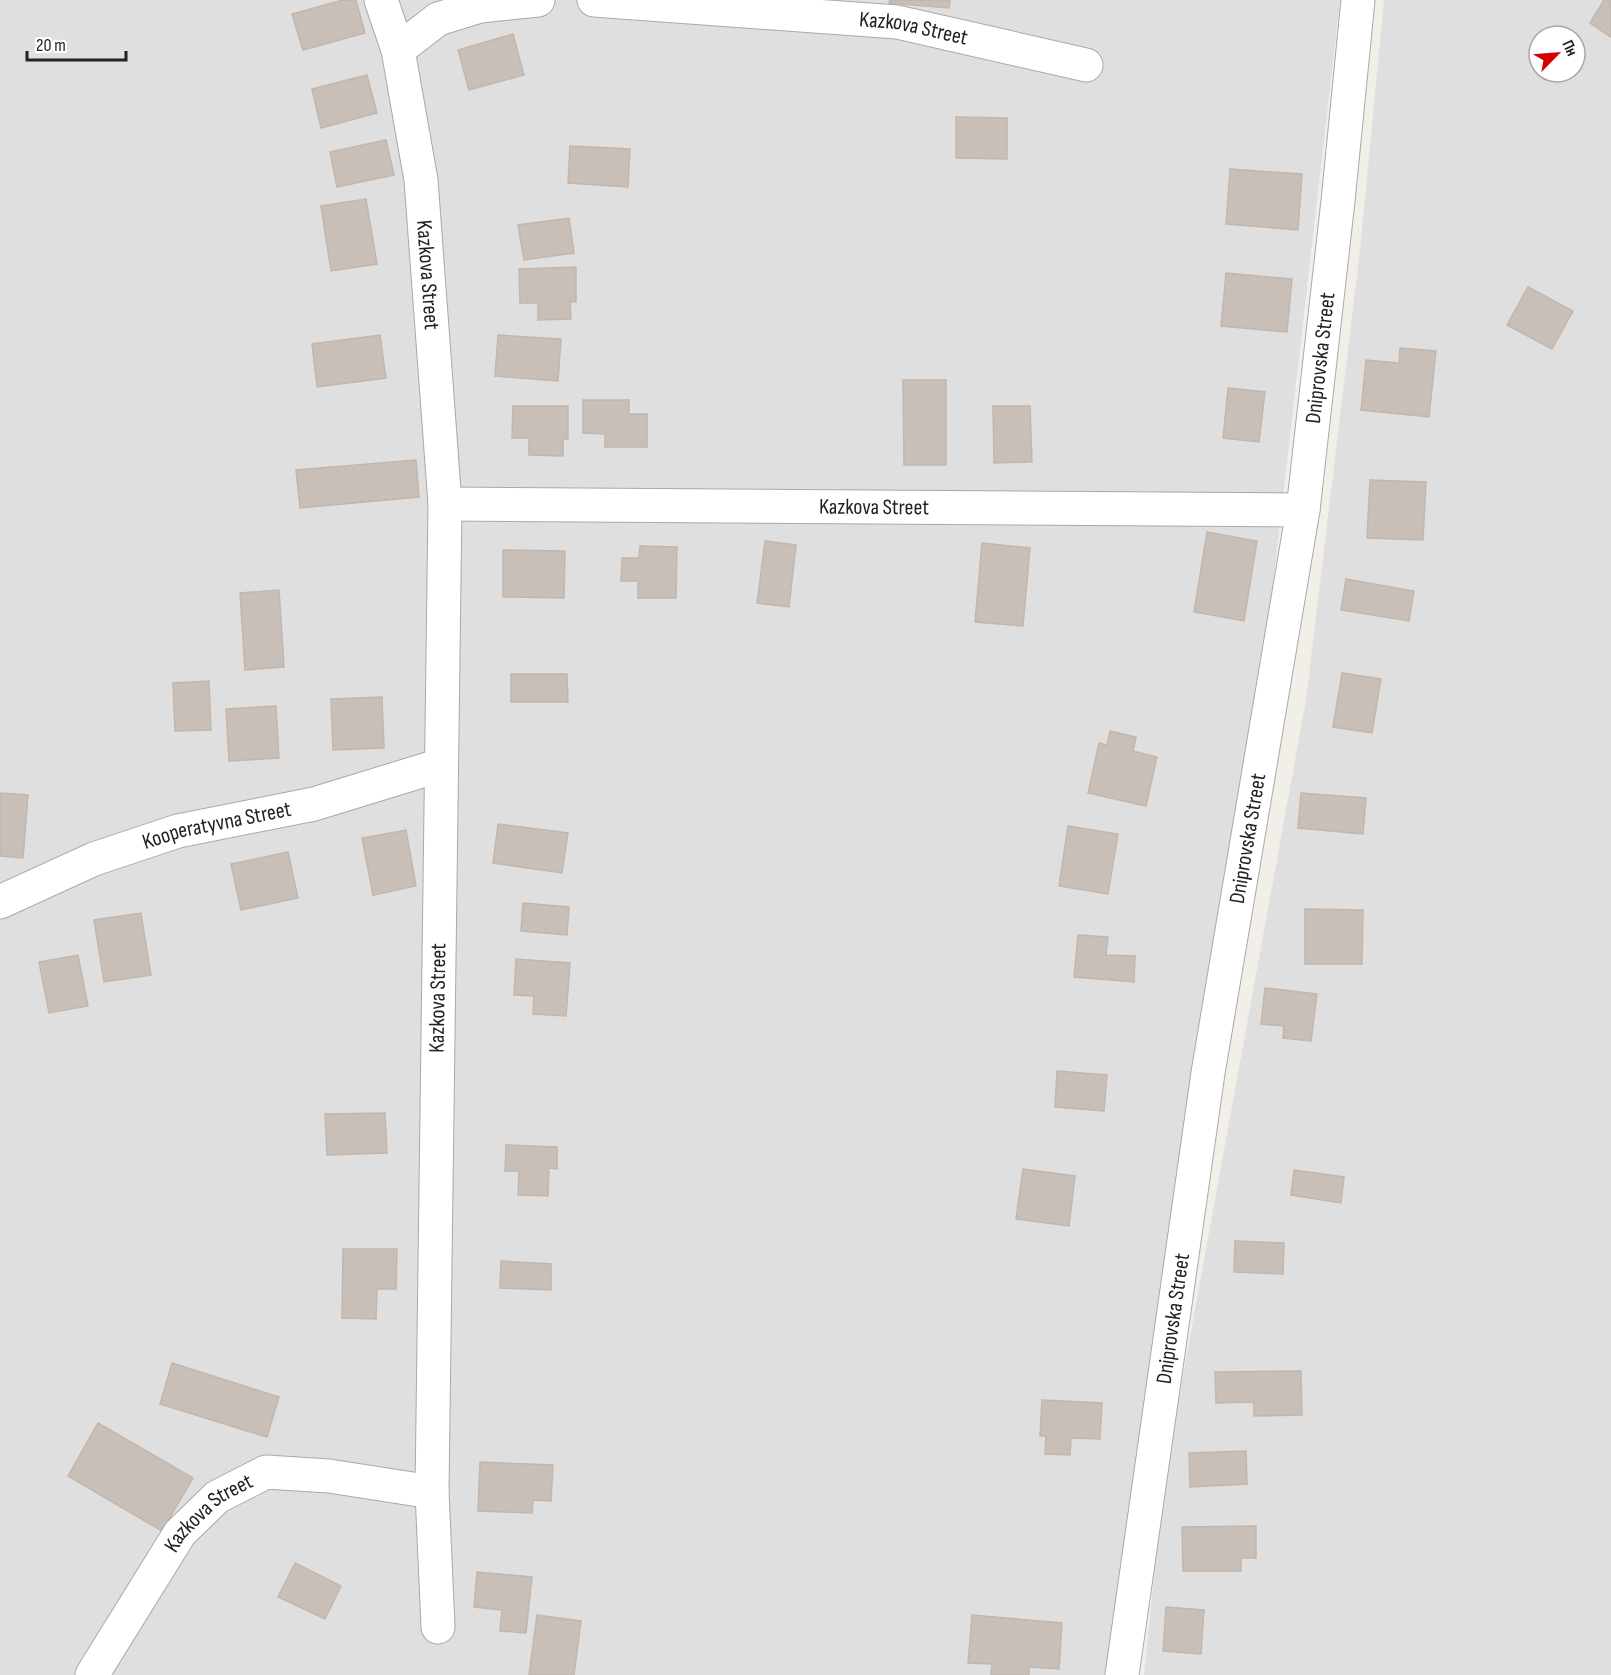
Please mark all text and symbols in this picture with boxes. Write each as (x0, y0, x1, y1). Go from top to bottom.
street label: Kazkova Street (858, 6, 971, 51)
scale bar (27, 24, 126, 62)
north arrow (1527, 24, 1587, 84)
text: 20 m (36, 35, 66, 56)
text: Пн (1557, 37, 1581, 59)
street label: Kazkova Street (411, 219, 446, 331)
street label: Dniprovska Street (1299, 291, 1341, 425)
street label: Kazkova Street (819, 493, 929, 521)
street label: Dniprovska Street (1223, 771, 1272, 906)
street label: Kooperatyvna Street (139, 795, 294, 855)
street label: Kazkova Street (424, 943, 452, 1053)
street label: Dniprovska Street (1150, 1251, 1196, 1386)
street label: Kazkova Street (158, 1467, 257, 1557)

